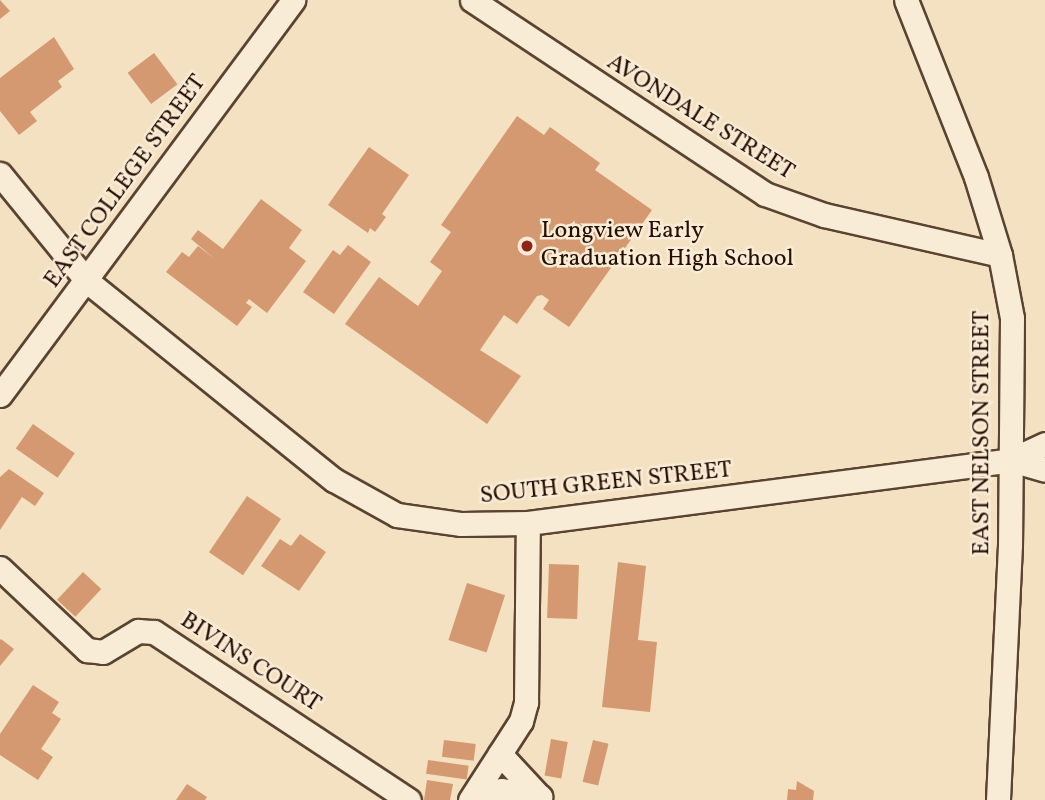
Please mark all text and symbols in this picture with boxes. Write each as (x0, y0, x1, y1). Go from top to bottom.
street label: AVONDALE STREET (601, 49, 799, 187)
street label: EAST COLLEGE STREET (39, 69, 213, 295)
place label: Longview Early Graduation High School (541, 218, 794, 274)
marker: Longview Early Graduation High School (519, 238, 535, 254)
street label: EAST NELSON STREET (969, 310, 997, 556)
street label: SOUTH GREEN STREET (479, 456, 733, 512)
street label: BIVINS COURT (174, 607, 326, 719)

